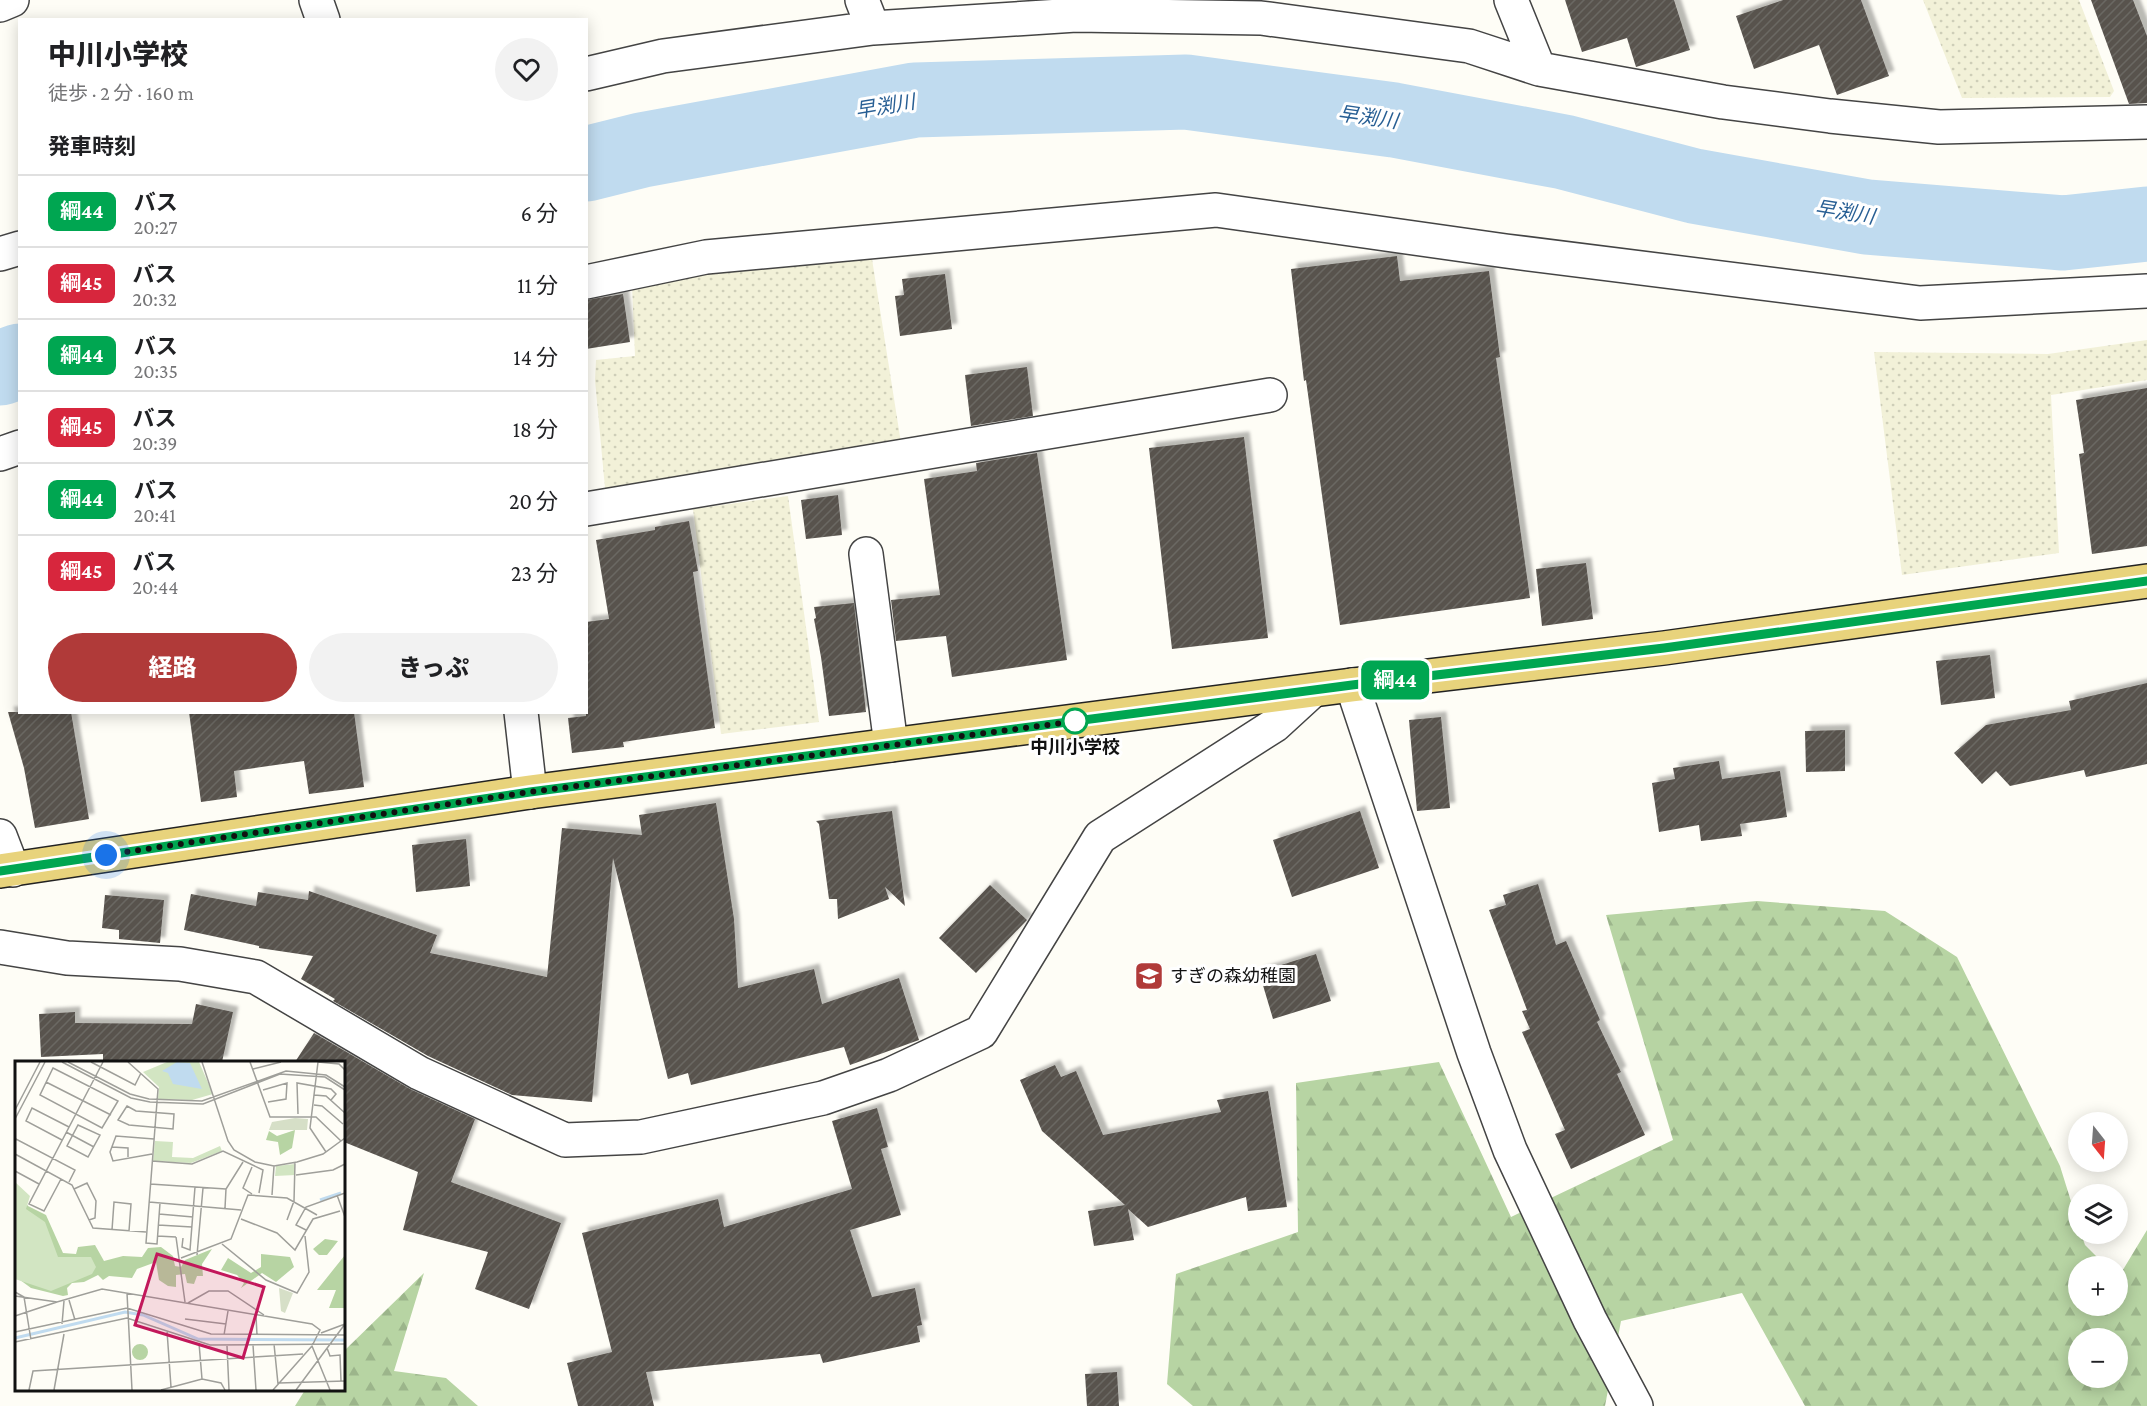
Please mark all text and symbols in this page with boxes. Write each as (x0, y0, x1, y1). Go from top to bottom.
button: heart (495, 38, 558, 101)
text: 中川小学校 (48, 39, 188, 70)
text: 徒歩 · 2 分 · 160 m (48, 82, 194, 104)
water label: 早渕川 (854, 90, 918, 122)
water label: 早渕川 (1337, 102, 1401, 132)
text: 発車時刻 (48, 134, 136, 159)
text: バス (134, 190, 178, 215)
water label: 早渕川 (1814, 196, 1878, 228)
text: 綱44 (60, 199, 104, 223)
text: 6 分 (521, 201, 558, 226)
text: 20:27 (134, 216, 178, 238)
text: バス (133, 262, 177, 287)
text: 綱45 (60, 271, 103, 295)
text: 11 分 (517, 273, 558, 298)
text: 20:32 (133, 288, 177, 310)
text: バス (134, 334, 178, 359)
text: 綱44 (60, 343, 104, 367)
text: 14 分 (513, 345, 558, 370)
text: 20:35 (134, 360, 178, 382)
text: バス (133, 406, 177, 431)
text: 綱45 (60, 415, 103, 439)
text: 18 分 (513, 417, 558, 442)
text: 20:39 (133, 432, 177, 454)
text: バス (134, 478, 178, 503)
text: 綱44 (60, 487, 104, 511)
text: 20 分 (509, 489, 558, 514)
text: 20:41 (134, 504, 176, 526)
text: バス (133, 550, 177, 575)
text: 綱45 (60, 559, 103, 583)
text: 23 分 (511, 561, 558, 586)
text: 20:44 (133, 576, 178, 598)
button: 経路 (48, 633, 297, 702)
button: きっぷ (309, 633, 558, 702)
line badge: 綱44 (1360, 660, 1430, 700)
text: 綱44 (1373, 668, 1417, 692)
marker: 中川小学校 (1062, 708, 1088, 734)
place label: 中川小学校 (1030, 737, 1120, 757)
your location (91, 840, 121, 870)
school or university icon: すぎの森幼稚園 (1133, 960, 1165, 992)
place label: すぎの森幼稚園 (1170, 966, 1296, 986)
inset map (15, 1061, 345, 1391)
north arrow (2068, 1112, 2128, 1172)
map controls (2068, 1112, 2128, 1388)
button: layers (2068, 1184, 2128, 1244)
button: + (2068, 1256, 2128, 1316)
button: − (2068, 1328, 2128, 1388)

